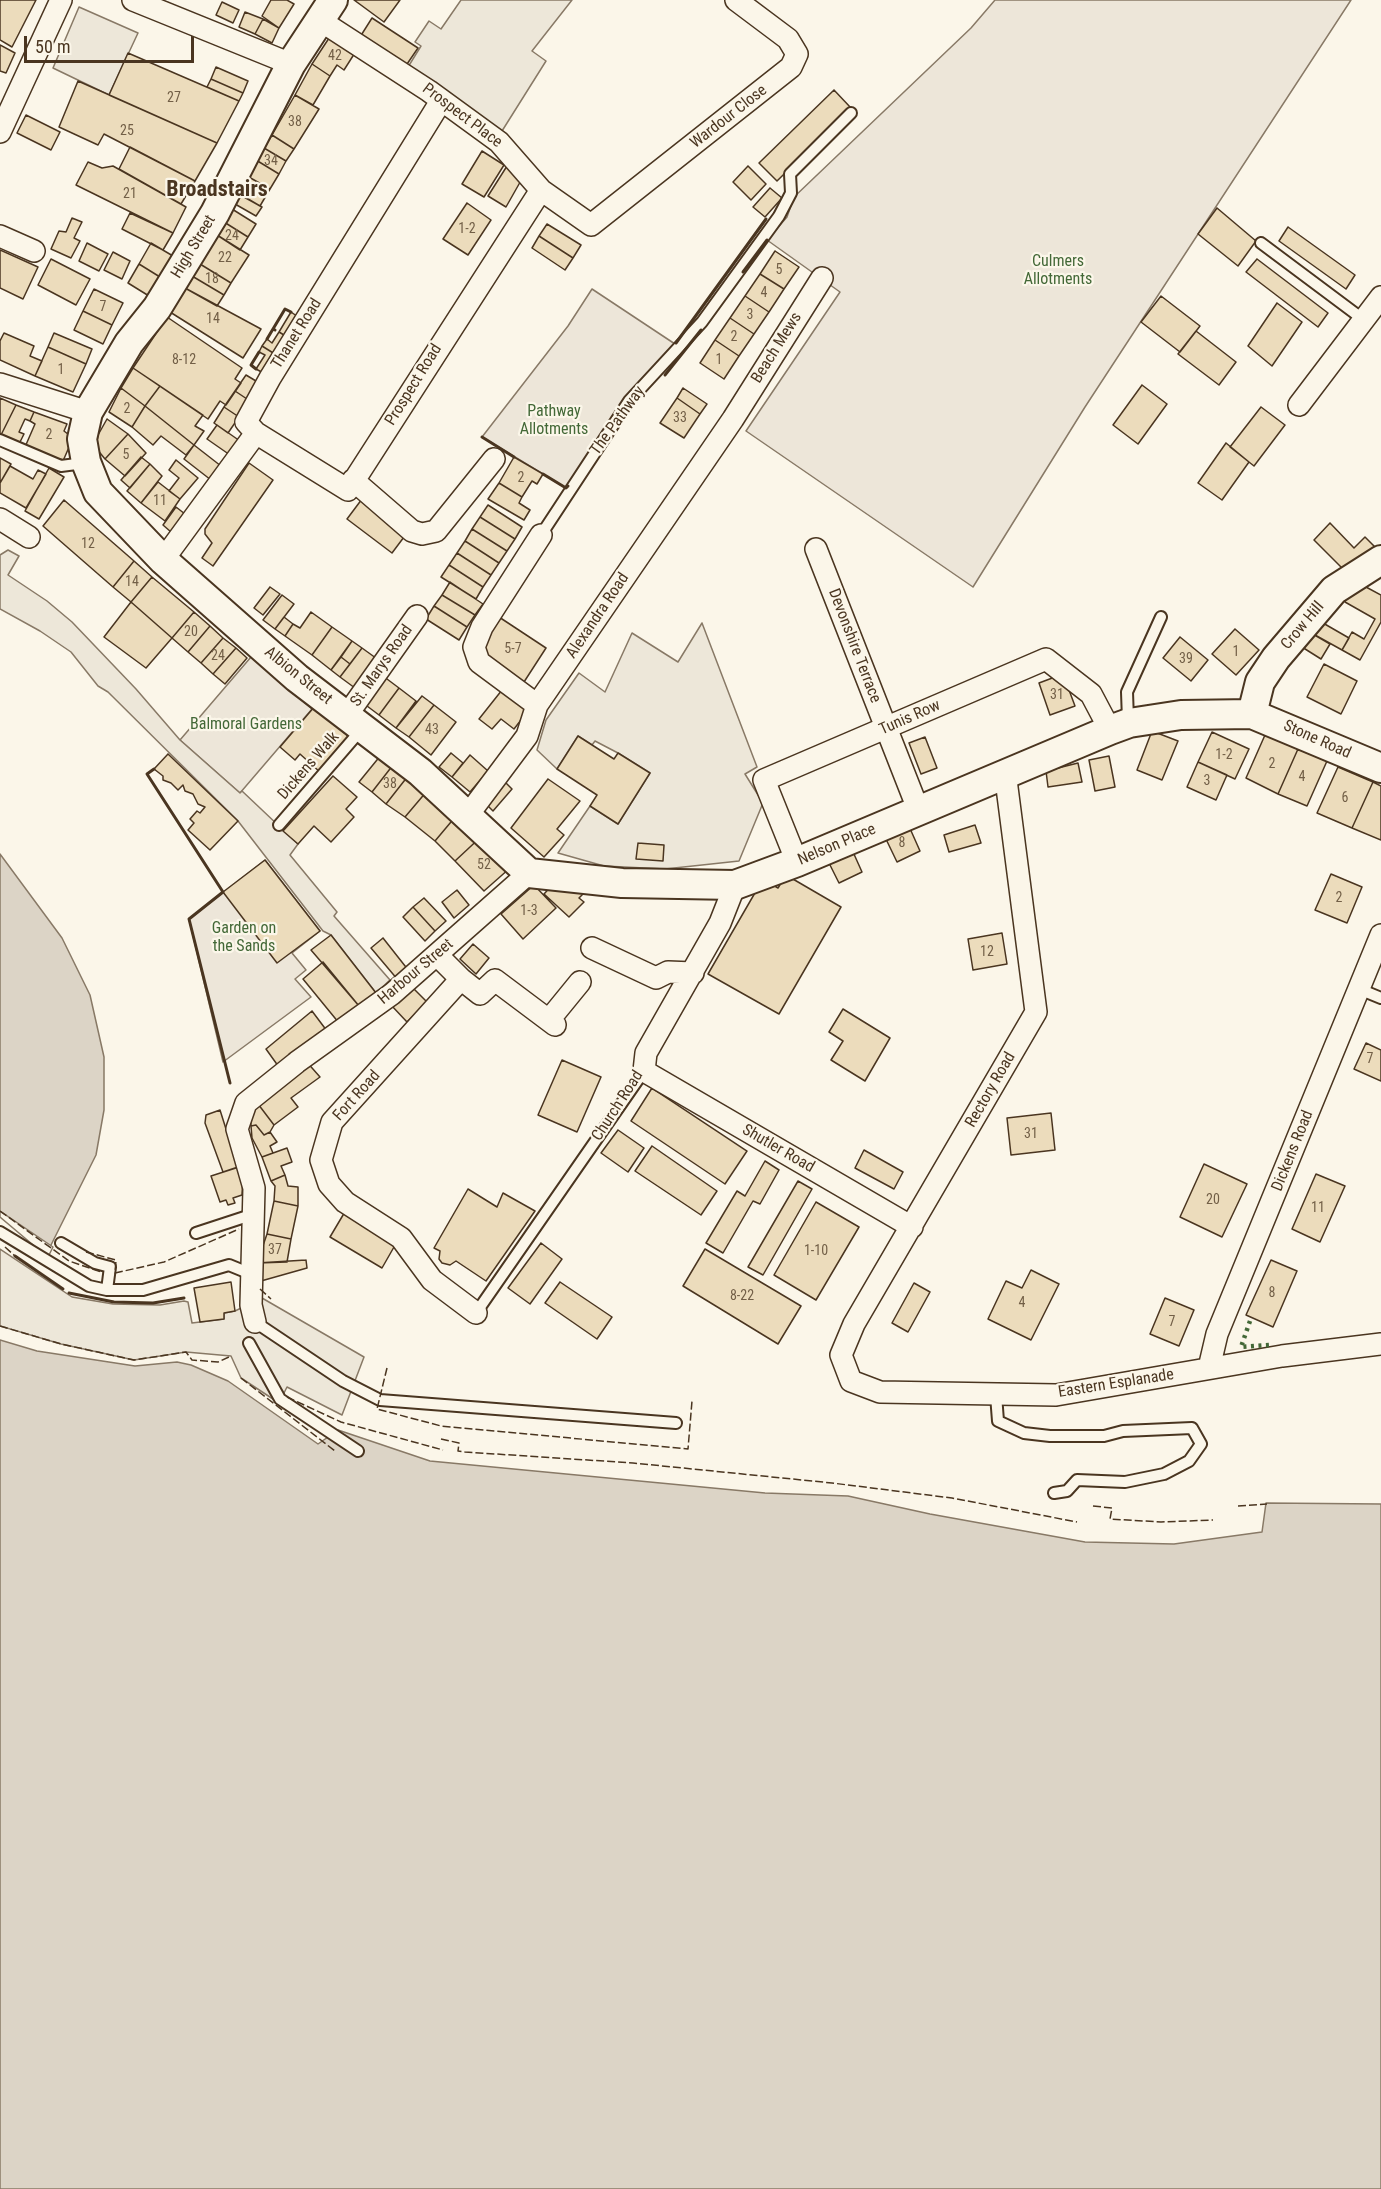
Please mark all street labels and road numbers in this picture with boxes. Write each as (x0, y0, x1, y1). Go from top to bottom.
street label: Prospect Place (418, 80, 506, 152)
street label: Wardour Close (687, 81, 771, 153)
street label: High Street (168, 212, 220, 282)
street label: Thanet Road (268, 295, 326, 373)
street label: Beach Mews (748, 309, 806, 387)
street label: Prospect Road (381, 341, 447, 429)
street label: The Pathway (587, 383, 649, 459)
street label: Alexandra Road (562, 570, 634, 662)
street label: Devonshire Terrace (823, 586, 885, 706)
street label: Crow Hill (1277, 598, 1329, 654)
street label: St. Marys Road (347, 621, 417, 711)
street label: Albion Street (260, 643, 336, 709)
street label: Tunis Row (877, 696, 943, 740)
street label: Stone Road (1280, 717, 1354, 763)
street label: Dickens Walk (274, 728, 344, 804)
street label: Nelson Place (795, 820, 879, 870)
street label: Harbour Street (375, 935, 457, 1009)
street label: Rectory Road (962, 1049, 1020, 1131)
street label: Fort Road (329, 1067, 385, 1125)
street label: Church Road (588, 1067, 648, 1145)
street label: Dickens Road (1268, 1108, 1318, 1194)
street label: Shutler Road (738, 1121, 818, 1177)
street label: Eastern Esplanade (1057, 1365, 1175, 1403)

